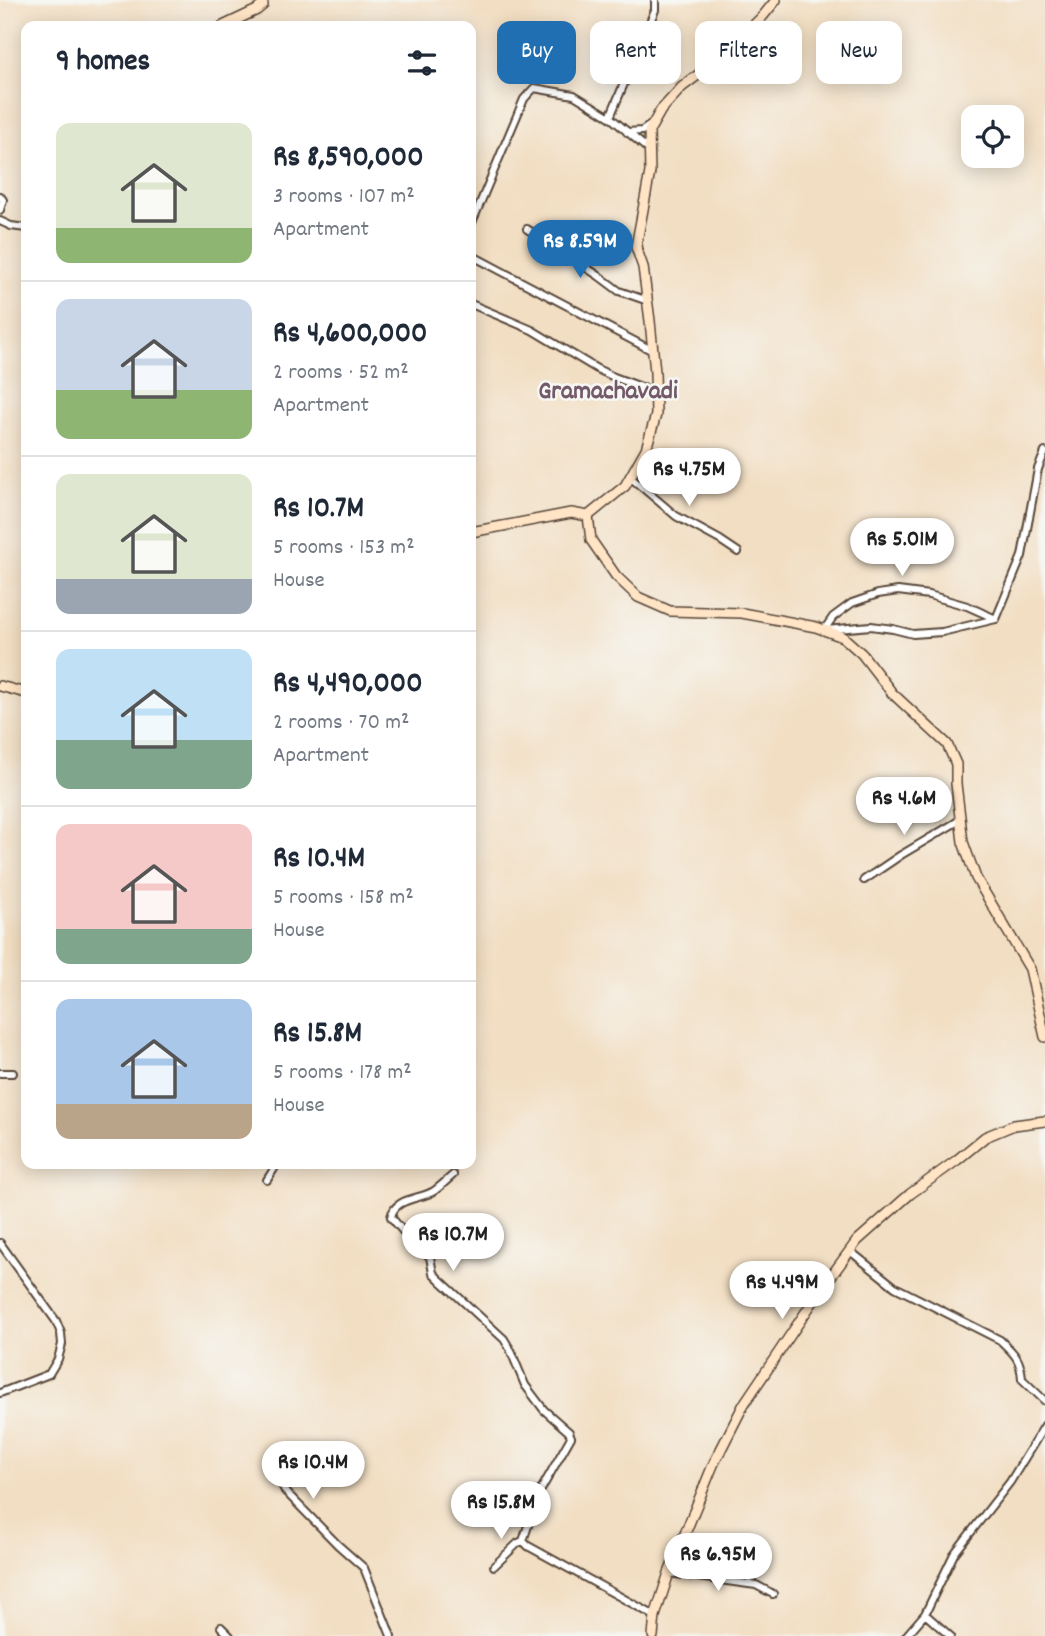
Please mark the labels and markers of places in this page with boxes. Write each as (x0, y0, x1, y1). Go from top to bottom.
pin: Rs 8.59M (508, 220, 652, 280)
pin: Rs 4.75M (617, 448, 761, 508)
pin: Rs 5.01M (830, 518, 974, 578)
pin: Rs 4.6M (839, 778, 969, 837)
pin: Rs 10.7M (381, 1214, 525, 1273)
pin: Rs 4.49M (710, 1262, 854, 1321)
pin: Rs 10.4M (241, 1442, 385, 1501)
pin: Rs 15.8M (429, 1482, 573, 1541)
pin: Rs 6.95M (646, 1534, 790, 1593)

